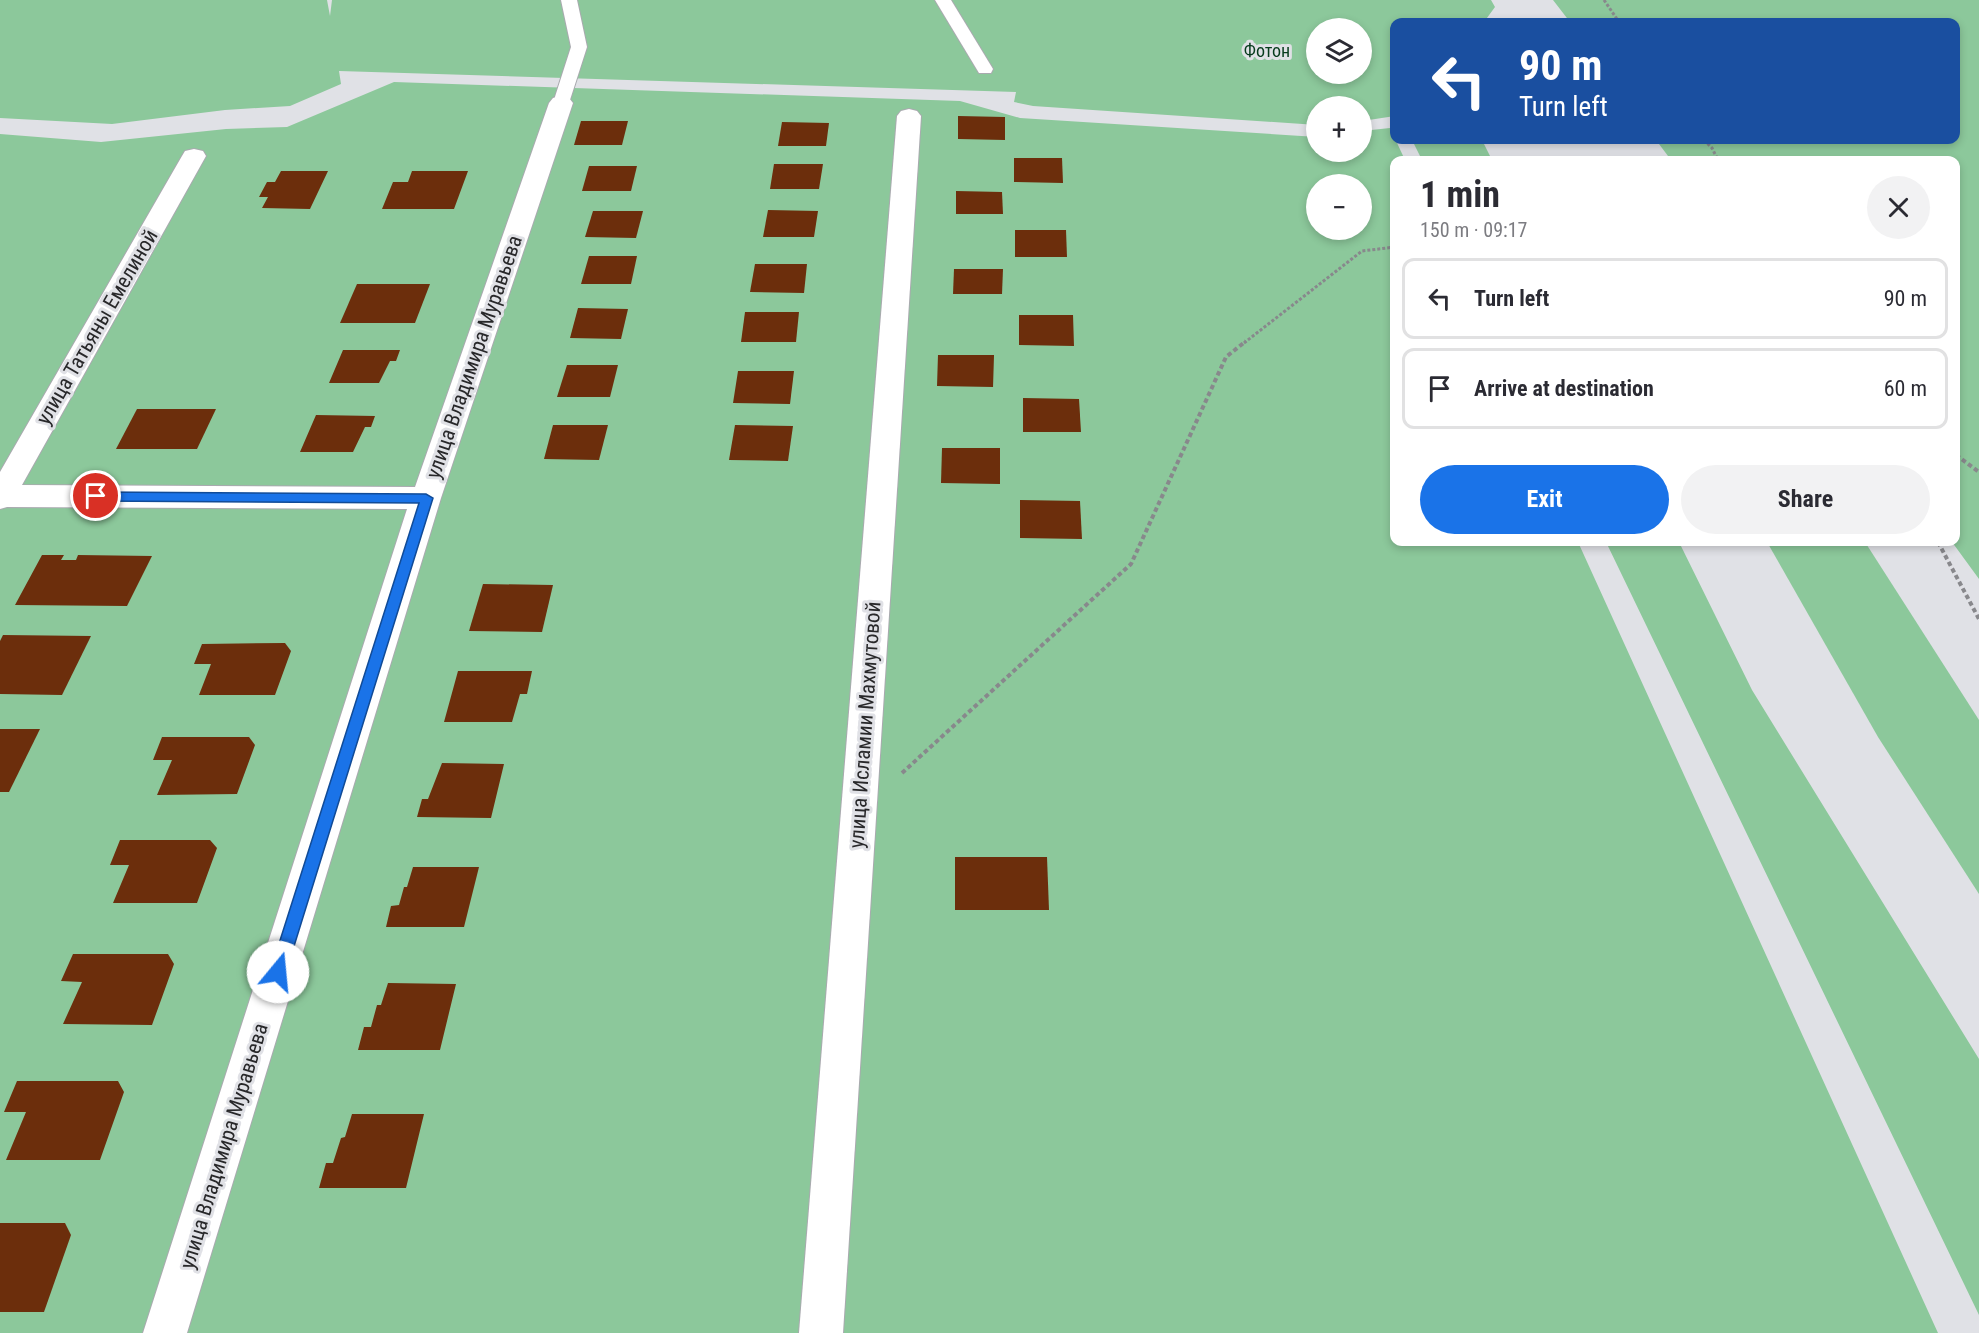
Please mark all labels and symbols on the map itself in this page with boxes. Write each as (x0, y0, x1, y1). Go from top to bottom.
park label: Фотон (1244, 40, 1290, 61)
street label: улица Татьяны Емелиной (31, 225, 163, 429)
street label: улица Владимира Муравьева (421, 232, 527, 482)
pin (70, 470, 121, 521)
street label: улица Исламии Махмутовой (844, 601, 886, 849)
position arrow (246, 940, 310, 1004)
street label: улица Владимира Муравьева (175, 1020, 273, 1272)

